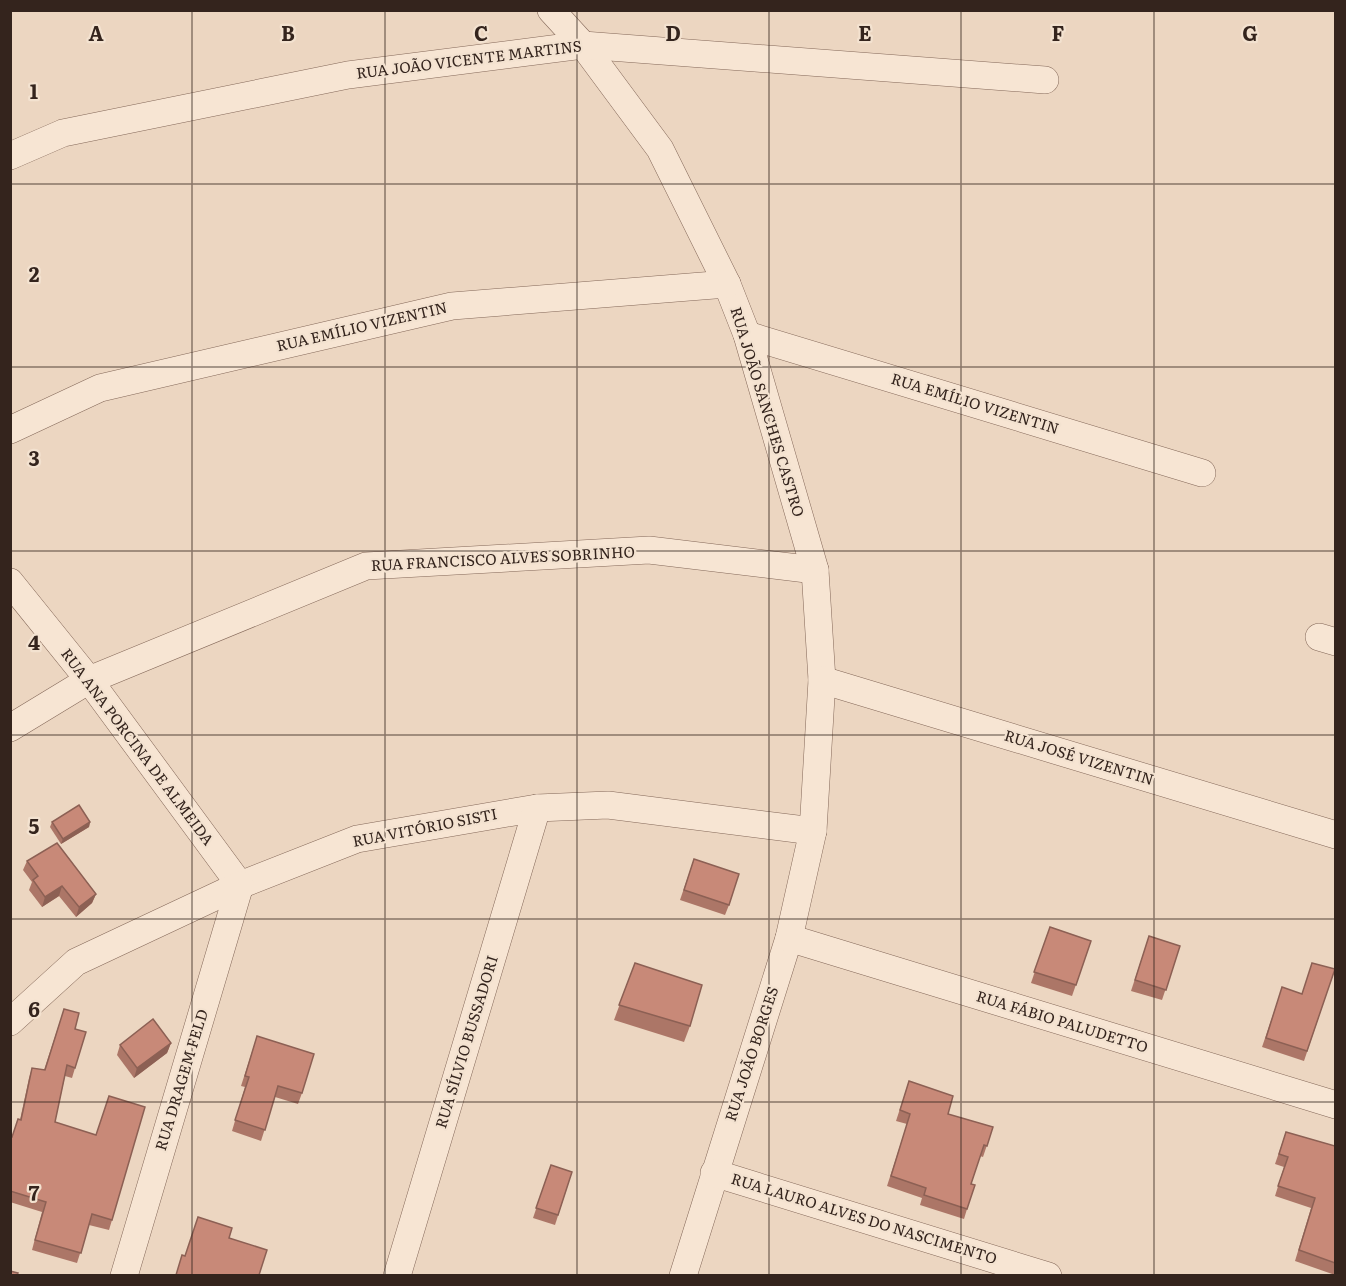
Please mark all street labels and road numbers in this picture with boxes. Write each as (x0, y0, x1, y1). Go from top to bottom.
street label: RUA JOÃO VICENTE MARTINS (355, 33, 583, 84)
street label: RUA EMÍLIO VIZENTIN (274, 295, 449, 356)
street label: RUA JOÃO SANCHES CASTRO (725, 304, 811, 519)
street label: RUA EMÍLIO VIZENTIN (889, 366, 1062, 439)
street label: RUA FRANCISCO ALVES SOBRINHO (370, 539, 636, 576)
street label: RUA ANA PORCINA DE ALMEIDA (56, 643, 220, 850)
street label: RUA JOSÉ VIZENTIN (1002, 723, 1157, 790)
street label: RUA VITÓRIO SISTI (350, 801, 499, 852)
street label: RUA SÍLVIO BUSSADORI (428, 952, 503, 1131)
street label: RUA JOÃO BORGES (718, 983, 783, 1124)
street label: RUA FÁBIO PALUDETTO (974, 983, 1151, 1058)
street label: RUA DRAGEM FELD (148, 1006, 213, 1153)
street label: RUA LAURO ALVES DO NASCIMENTO (729, 1166, 1000, 1269)

